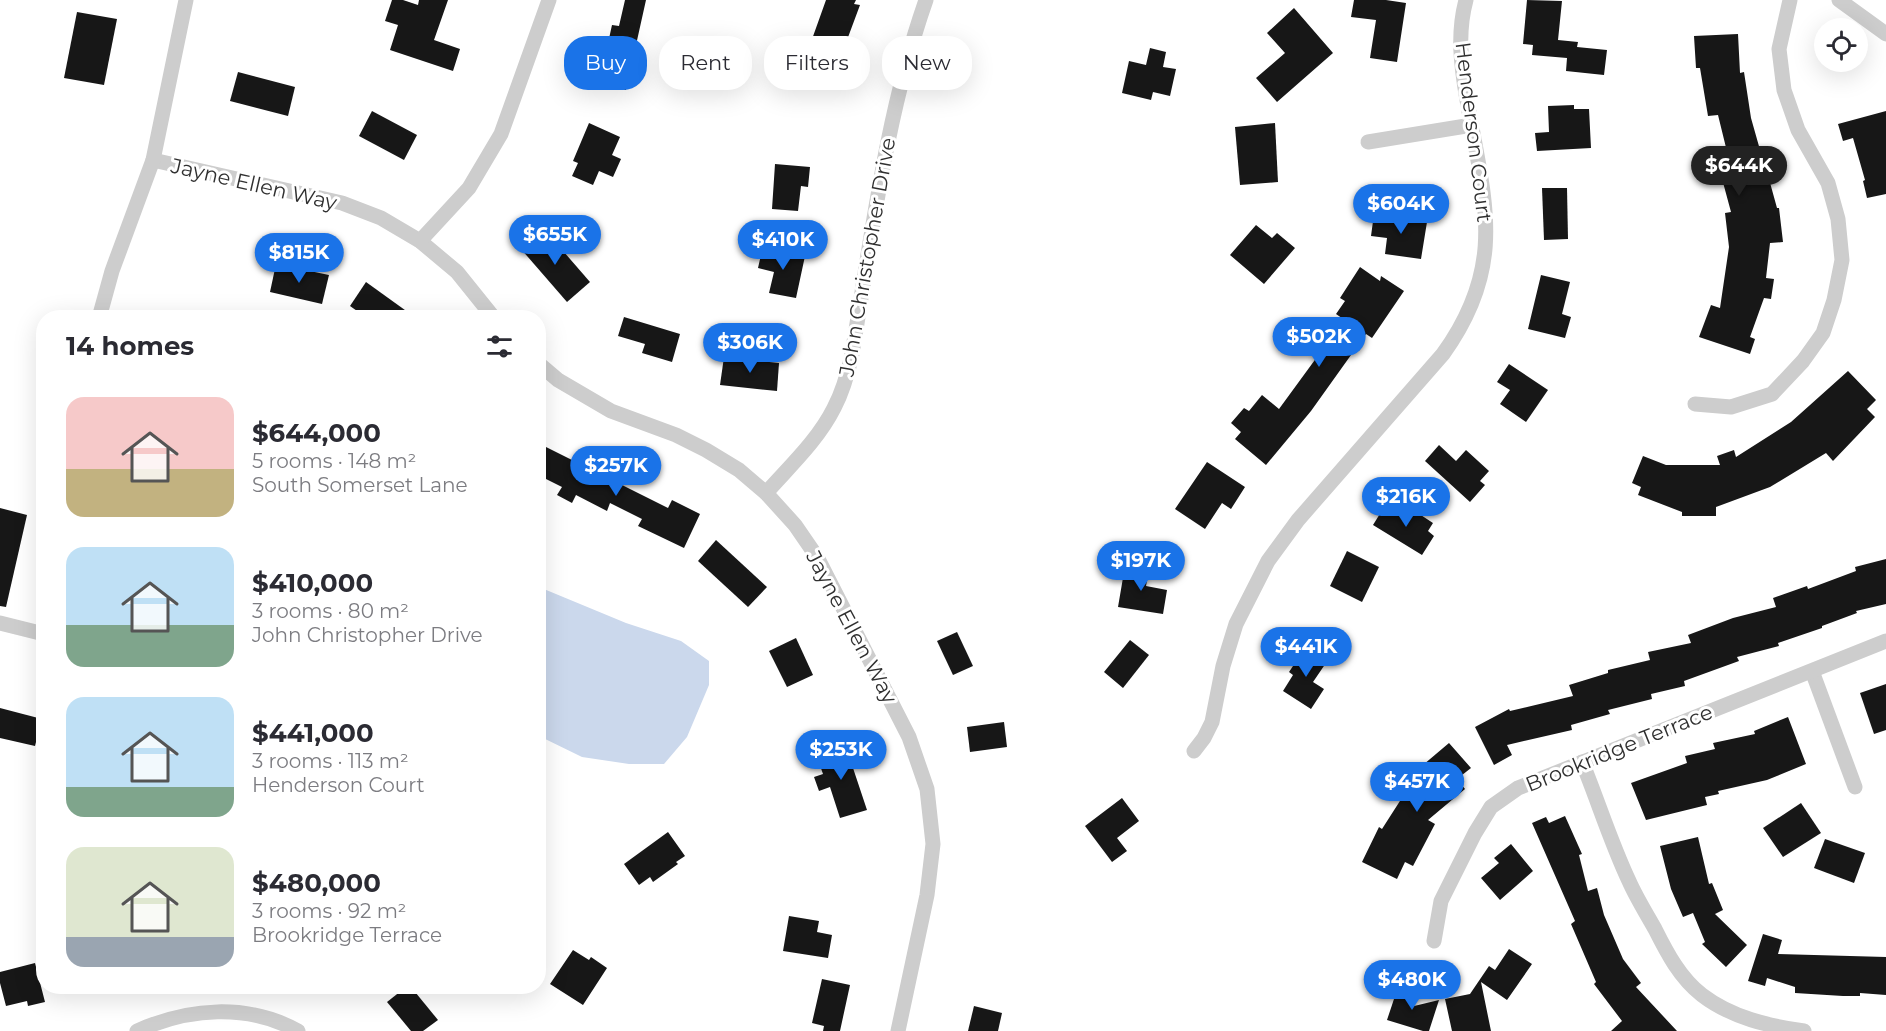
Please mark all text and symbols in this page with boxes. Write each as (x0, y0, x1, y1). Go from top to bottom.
map controls (1814, 18, 1868, 72)
button: locate (1814, 18, 1868, 72)
chip: Buy (564, 36, 647, 90)
chip: Rent (659, 36, 752, 90)
chip: Filters (764, 36, 870, 90)
chip: New (882, 36, 972, 90)
street label: Henderson Court (1451, 40, 1497, 224)
street label: John Christopher Drive (833, 136, 900, 379)
pin: $644K (1697, 146, 1781, 197)
street label: Jayne Ellen Way (168, 153, 340, 215)
text: $644K (1705, 153, 1773, 177)
pin: $604K (1359, 184, 1443, 235)
text: $604K (1367, 191, 1435, 215)
pin: $655K (513, 215, 597, 266)
pin: $410K (741, 220, 825, 271)
text: $655K (523, 222, 587, 246)
text: $410K (752, 227, 814, 251)
pin: $815K (257, 233, 341, 284)
text: $815K (269, 240, 329, 264)
pin: $502K (1277, 317, 1361, 368)
pin: $306K (708, 323, 792, 374)
text: $502K (1287, 324, 1351, 348)
text: 14 homes (66, 330, 194, 362)
icon: filters (483, 330, 516, 363)
text: $306K (717, 330, 783, 354)
text: $644,000 (252, 417, 381, 449)
icon: home (114, 421, 186, 493)
pin: $257K (574, 446, 658, 497)
text: 5 rooms · 148 m² (252, 449, 416, 473)
text: $257K (584, 453, 648, 477)
text: South Somerset Lane (252, 473, 468, 497)
pin: $216K (1364, 477, 1448, 528)
text: $216K (1376, 484, 1436, 508)
pin: $197K (1099, 541, 1183, 592)
street label: Jayne Ellen Way (801, 545, 903, 708)
text: $197K (1111, 548, 1171, 572)
text: $410,000 (252, 567, 373, 599)
icon: home (114, 571, 186, 643)
text: 3 rooms · 80 m² (252, 599, 409, 623)
text: John Christopher Drive (252, 623, 483, 647)
pin: $441K (1264, 627, 1348, 678)
text: $441K (1275, 634, 1337, 658)
street label: Brookridge Terrace (1522, 699, 1716, 797)
text: $441,000 (252, 717, 374, 749)
icon: home (114, 721, 186, 793)
pin: $253K (799, 730, 883, 781)
text: $253K (810, 737, 873, 761)
text: 3 rooms · 113 m² (252, 749, 409, 773)
pin: $457K (1375, 762, 1459, 813)
text: $457K (1384, 769, 1450, 793)
text: Henderson Court (252, 773, 425, 797)
text: $480,000 (252, 867, 381, 899)
icon: home (114, 871, 186, 943)
text: 3 rooms · 92 m² (252, 899, 406, 923)
text: Brookridge Terrace (252, 923, 442, 947)
pin: $480K (1370, 960, 1454, 1011)
text: $480K (1378, 967, 1446, 991)

